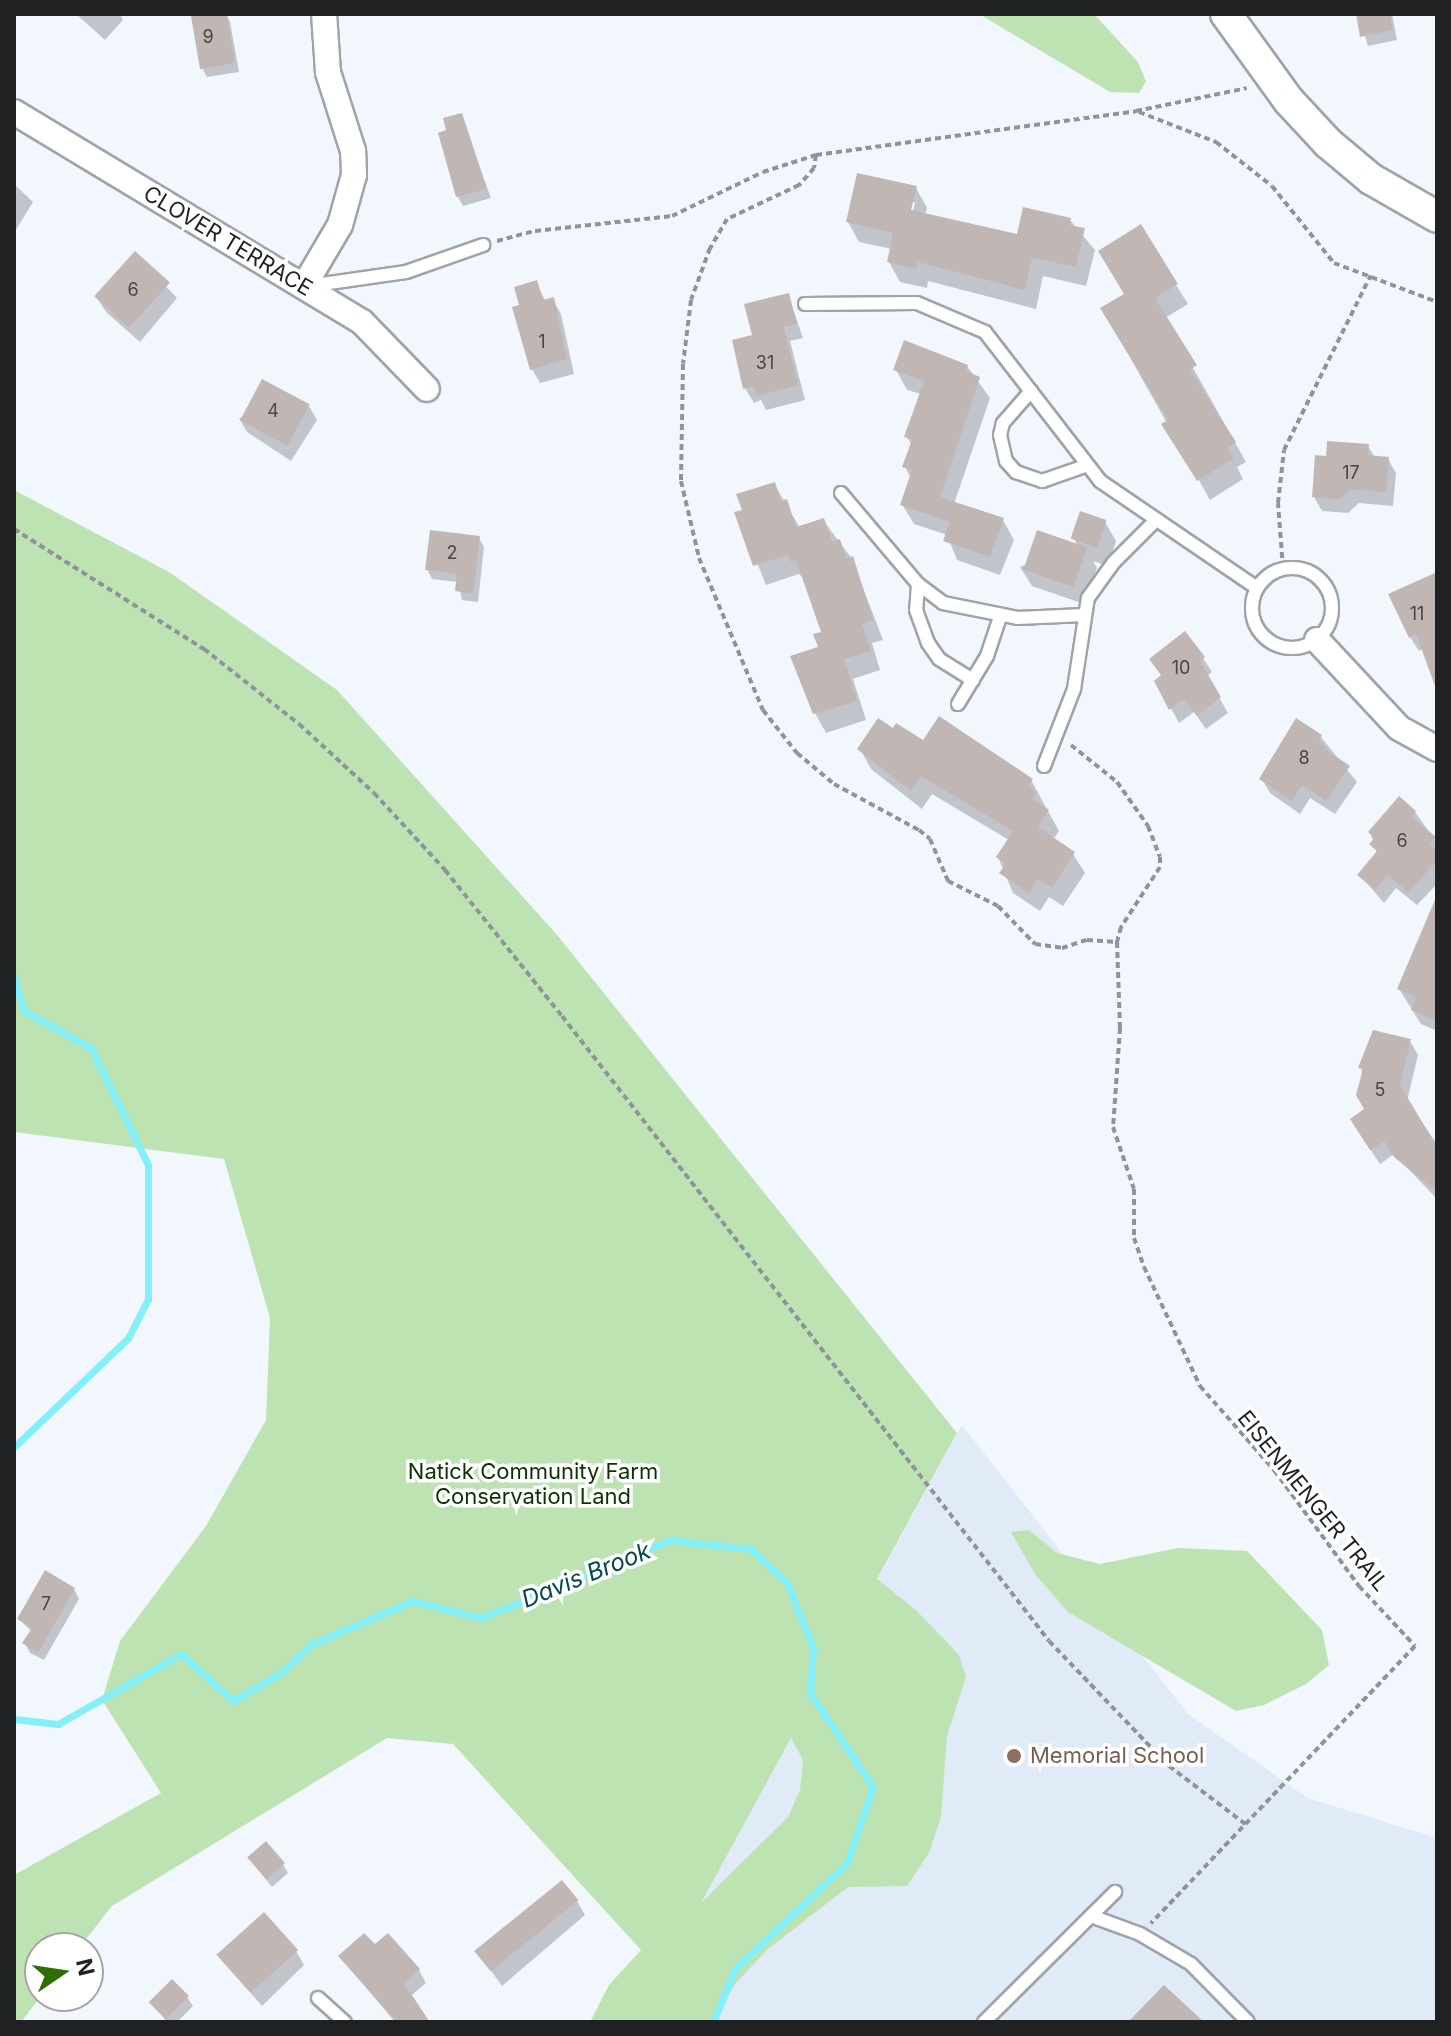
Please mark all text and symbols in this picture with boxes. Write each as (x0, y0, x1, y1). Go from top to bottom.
house number: 9 (202, 26, 214, 48)
street label: CLOVER TERRACE (139, 180, 317, 302)
house number: 6 (127, 279, 139, 301)
house number: 1 (538, 331, 546, 353)
house number: 31 (756, 352, 774, 374)
house number: 4 (267, 400, 279, 422)
house number: 17 (1342, 462, 1360, 484)
house number: 2 (447, 542, 457, 564)
house number: 11 (1410, 603, 1424, 625)
house number: 10 (1172, 657, 1190, 679)
house number: 8 (1298, 747, 1310, 769)
house number: 6 (1396, 830, 1408, 852)
house number: 5 (1375, 1079, 1385, 1101)
street label: EISENMENGER TRAIL (1232, 1405, 1394, 1597)
park label: Natick Community Farm Conservation Land (408, 1458, 658, 1510)
water label: Davis Brook (517, 1536, 655, 1614)
house number: 7 (41, 1593, 51, 1615)
place label: Memorial School (1030, 1743, 1204, 1769)
marker: Memorial School (1005, 1747, 1023, 1765)
north arrow (24, 1932, 104, 2012)
text: N (71, 1956, 100, 1978)

